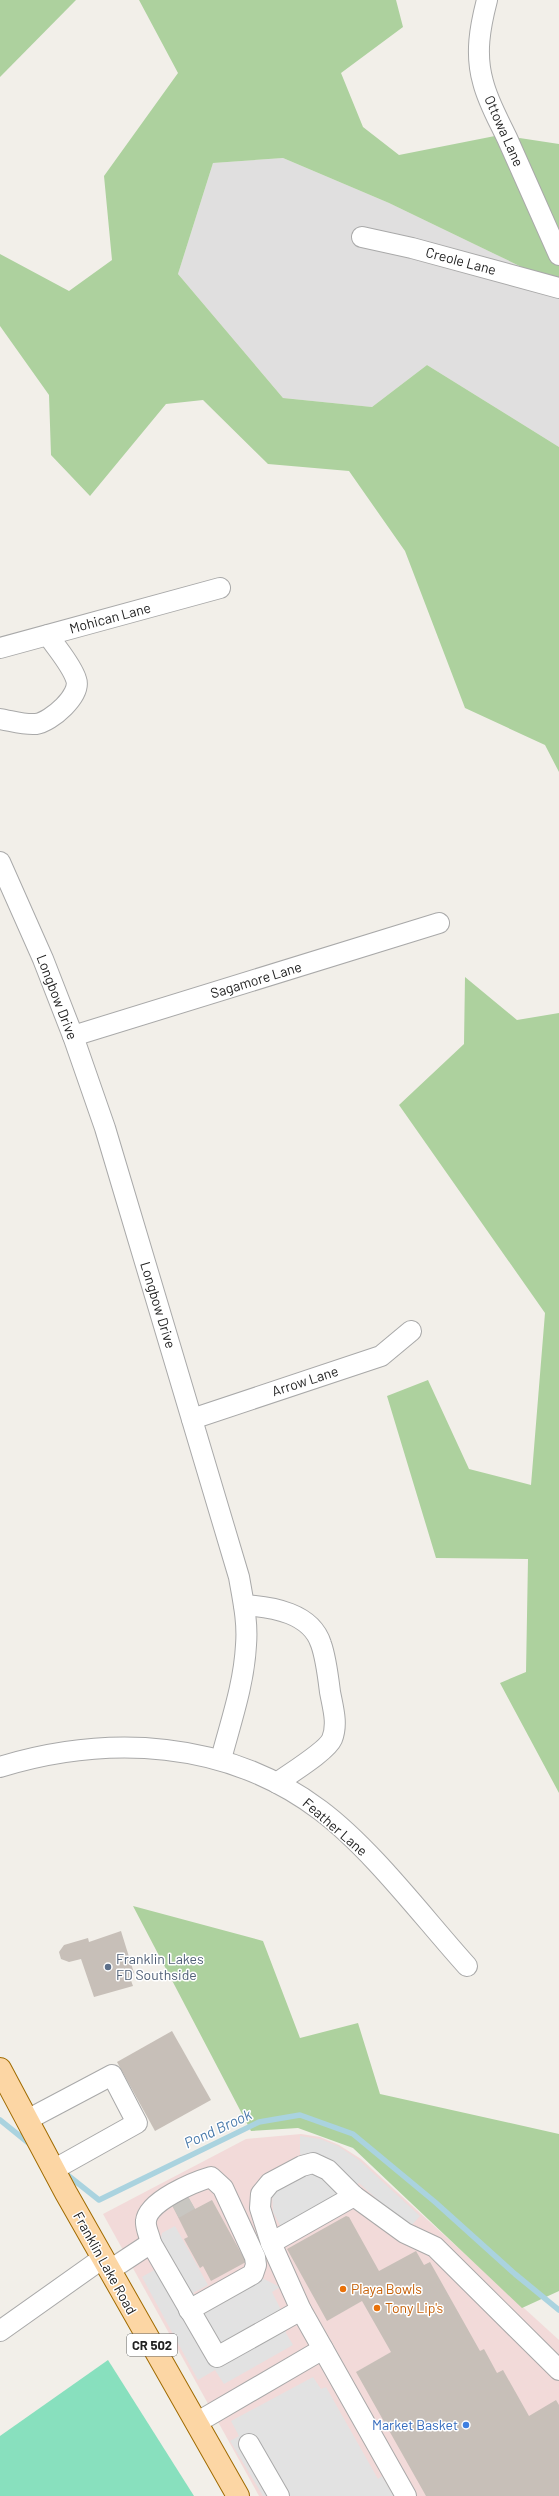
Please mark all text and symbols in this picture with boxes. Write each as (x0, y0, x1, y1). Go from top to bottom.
street label: Ottowa Lane (481, 93, 528, 169)
street label: Creole Lane (424, 243, 498, 278)
street label: Mohican Lane (67, 598, 152, 637)
street label: Longbow Drive (33, 952, 81, 1042)
street label: Sagamore Lane (208, 958, 303, 1001)
street label: Longbow Drive (137, 1260, 180, 1350)
street label: Arrow Lane (269, 1362, 340, 1399)
street label: Feather Lane (300, 1794, 371, 1859)
place label: Franklin Lakes FD Southside (116, 1950, 204, 1983)
marker: Franklin Lakes FD Southside (103, 1962, 113, 1972)
water label: Pond Brook (181, 2104, 255, 2152)
street label: Franklin Lake Road (70, 2208, 141, 2317)
place label: Playa Bowls (351, 2280, 422, 2297)
marker: Playa Bowls (338, 2284, 348, 2294)
place label: Tony Lip's (385, 2299, 444, 2316)
marker: Tony Lip's (372, 2303, 382, 2313)
road number: CR 502 (127, 2334, 177, 2356)
place label: Market Basket (372, 2416, 458, 2433)
marker: Market Basket (461, 2420, 471, 2430)

